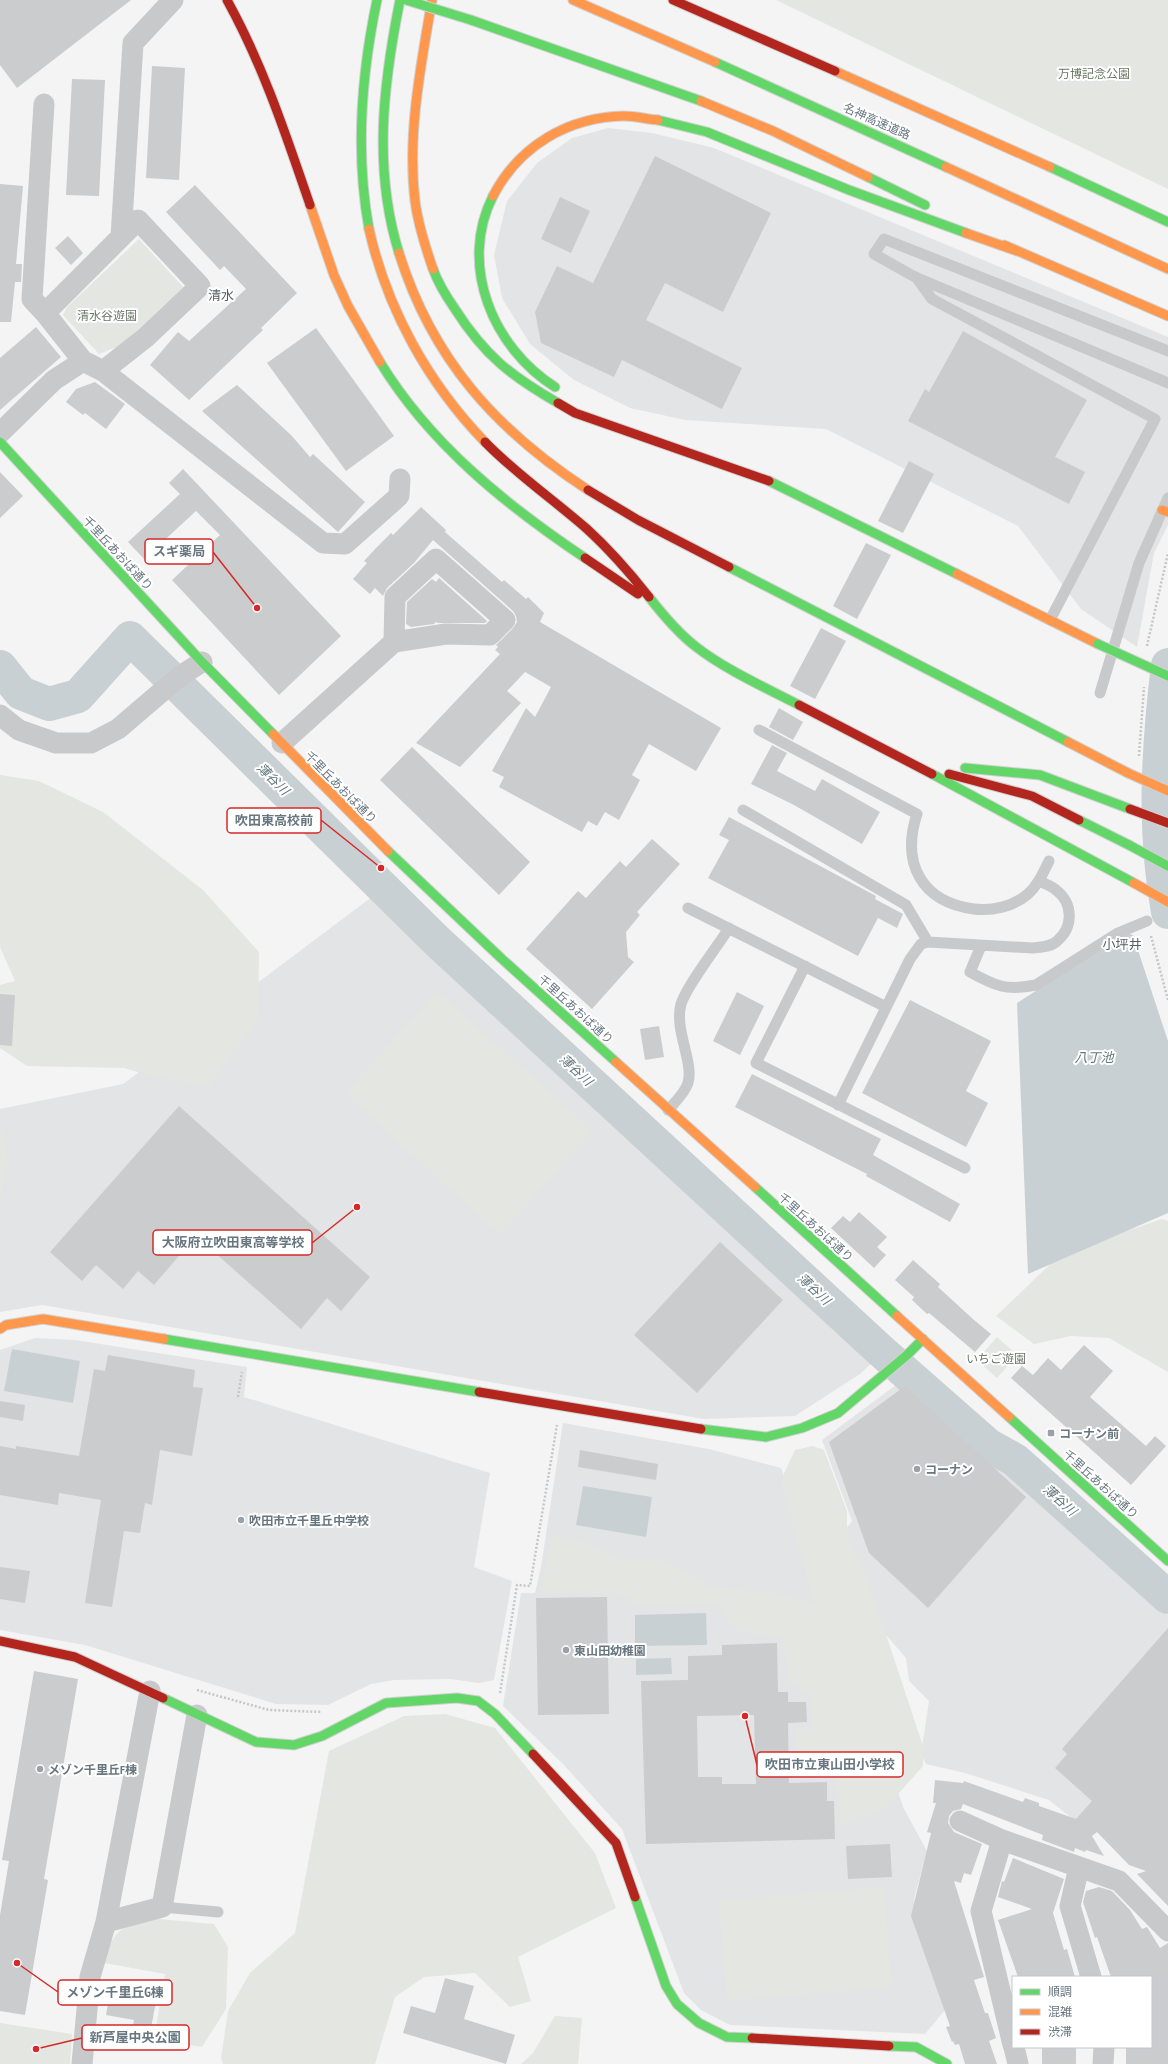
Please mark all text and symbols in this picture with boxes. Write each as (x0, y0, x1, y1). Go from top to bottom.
park label: 万博記念公園 (1058, 66, 1130, 81)
street label: 名神高速道路 (841, 100, 913, 142)
district label: 清水 (208, 287, 234, 304)
park label: 清水谷遊園 (77, 308, 137, 323)
street label: 千里丘あおば通り (80, 513, 156, 593)
callout: スギ薬局 (145, 539, 213, 564)
text: スギ薬局 (153, 543, 205, 560)
street label: 千里丘あおば通り (302, 748, 380, 826)
water label: 薄谷川 (253, 759, 294, 800)
callout: 吹田東高校前 (227, 808, 321, 833)
text: 吹田東高校前 (235, 812, 313, 829)
district label: 小坪井 (1102, 936, 1142, 953)
street label: 千里丘あおば通り (535, 971, 617, 1047)
water label: 八丁池 (1074, 1049, 1115, 1066)
water label: 薄谷川 (556, 1050, 598, 1091)
street label: 千里丘あおば通り (775, 1189, 857, 1265)
callout: 大阪府立吹田東高等学校 (153, 1230, 312, 1255)
text: 大阪府立吹田東高等学校 (161, 1234, 305, 1251)
water label: 薄谷川 (794, 1269, 836, 1310)
park label: いちご遊園 (966, 1351, 1026, 1366)
place label: コーナン前 (1059, 1426, 1119, 1441)
marker: コーナン前 (1046, 1428, 1056, 1438)
street label: 千里丘あおば通り (1060, 1446, 1142, 1522)
place label: コーナン (925, 1462, 973, 1477)
marker: コーナン (912, 1464, 922, 1474)
water label: 薄谷川 (1040, 1481, 1082, 1521)
place label: 吹田市立千里丘中学校 (249, 1513, 369, 1528)
marker: 吹田市立千里丘中学校 (236, 1515, 246, 1525)
place label: 東山田幼稚園 (574, 1643, 646, 1658)
marker: 東山田幼稚園 (561, 1645, 571, 1655)
callout: 吹田市立東山田小学校 (757, 1752, 903, 1777)
text: 吹田市立東山田小学校 (765, 1756, 895, 1773)
place label: メゾン千里丘F棟 (48, 1762, 137, 1777)
marker: メゾン千里丘F棟 (35, 1764, 45, 1774)
legend (1012, 1976, 1152, 2048)
callout: メゾン千里丘G棟 (58, 1980, 172, 2005)
text: メゾン千里丘G棟 (66, 1984, 164, 2001)
text: 順調 (1048, 1984, 1072, 1999)
text: 混雑 (1048, 2004, 1072, 2019)
text: 渋滞 (1048, 2024, 1072, 2039)
callout: 新芦屋中央公園 (82, 2025, 189, 2050)
text: 新芦屋中央公園 (89, 2029, 181, 2046)

